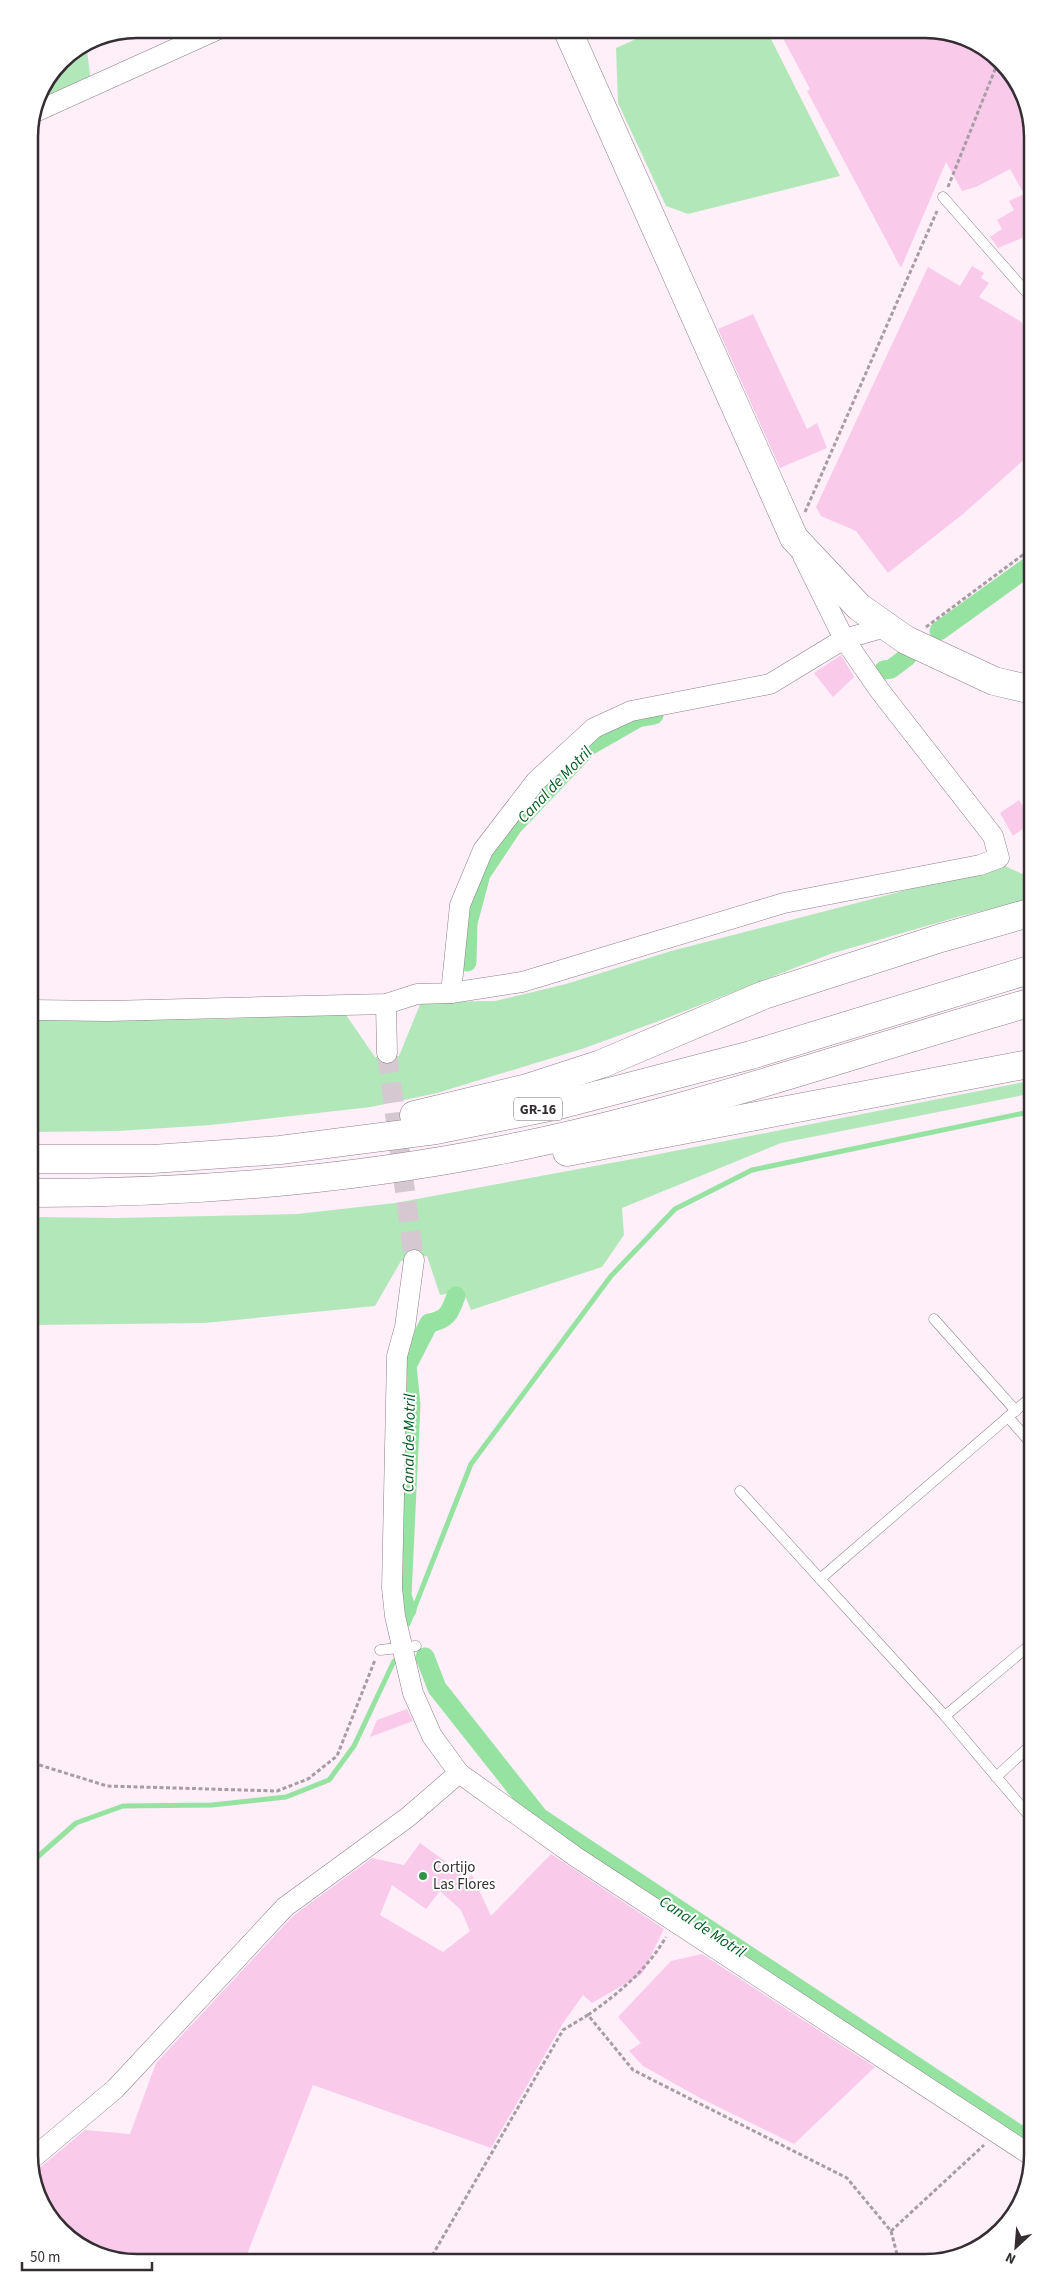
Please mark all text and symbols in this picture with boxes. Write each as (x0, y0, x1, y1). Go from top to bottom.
water label: Canal de Motril (512, 741, 597, 828)
road number: GR-16 (514, 1098, 562, 1120)
water label: Canal de Motril (397, 1393, 421, 1493)
place label: Cortijo Las Flores (433, 1857, 495, 1895)
marker: Cortijo Las Flores (417, 1870, 429, 1882)
water label: Canal de Motril (655, 1891, 750, 1963)
north arrow (991, 2222, 1041, 2272)
scale bar (22, 2240, 152, 2272)
text: 50 m (30, 2247, 60, 2268)
text: N (1002, 2247, 1019, 2269)

